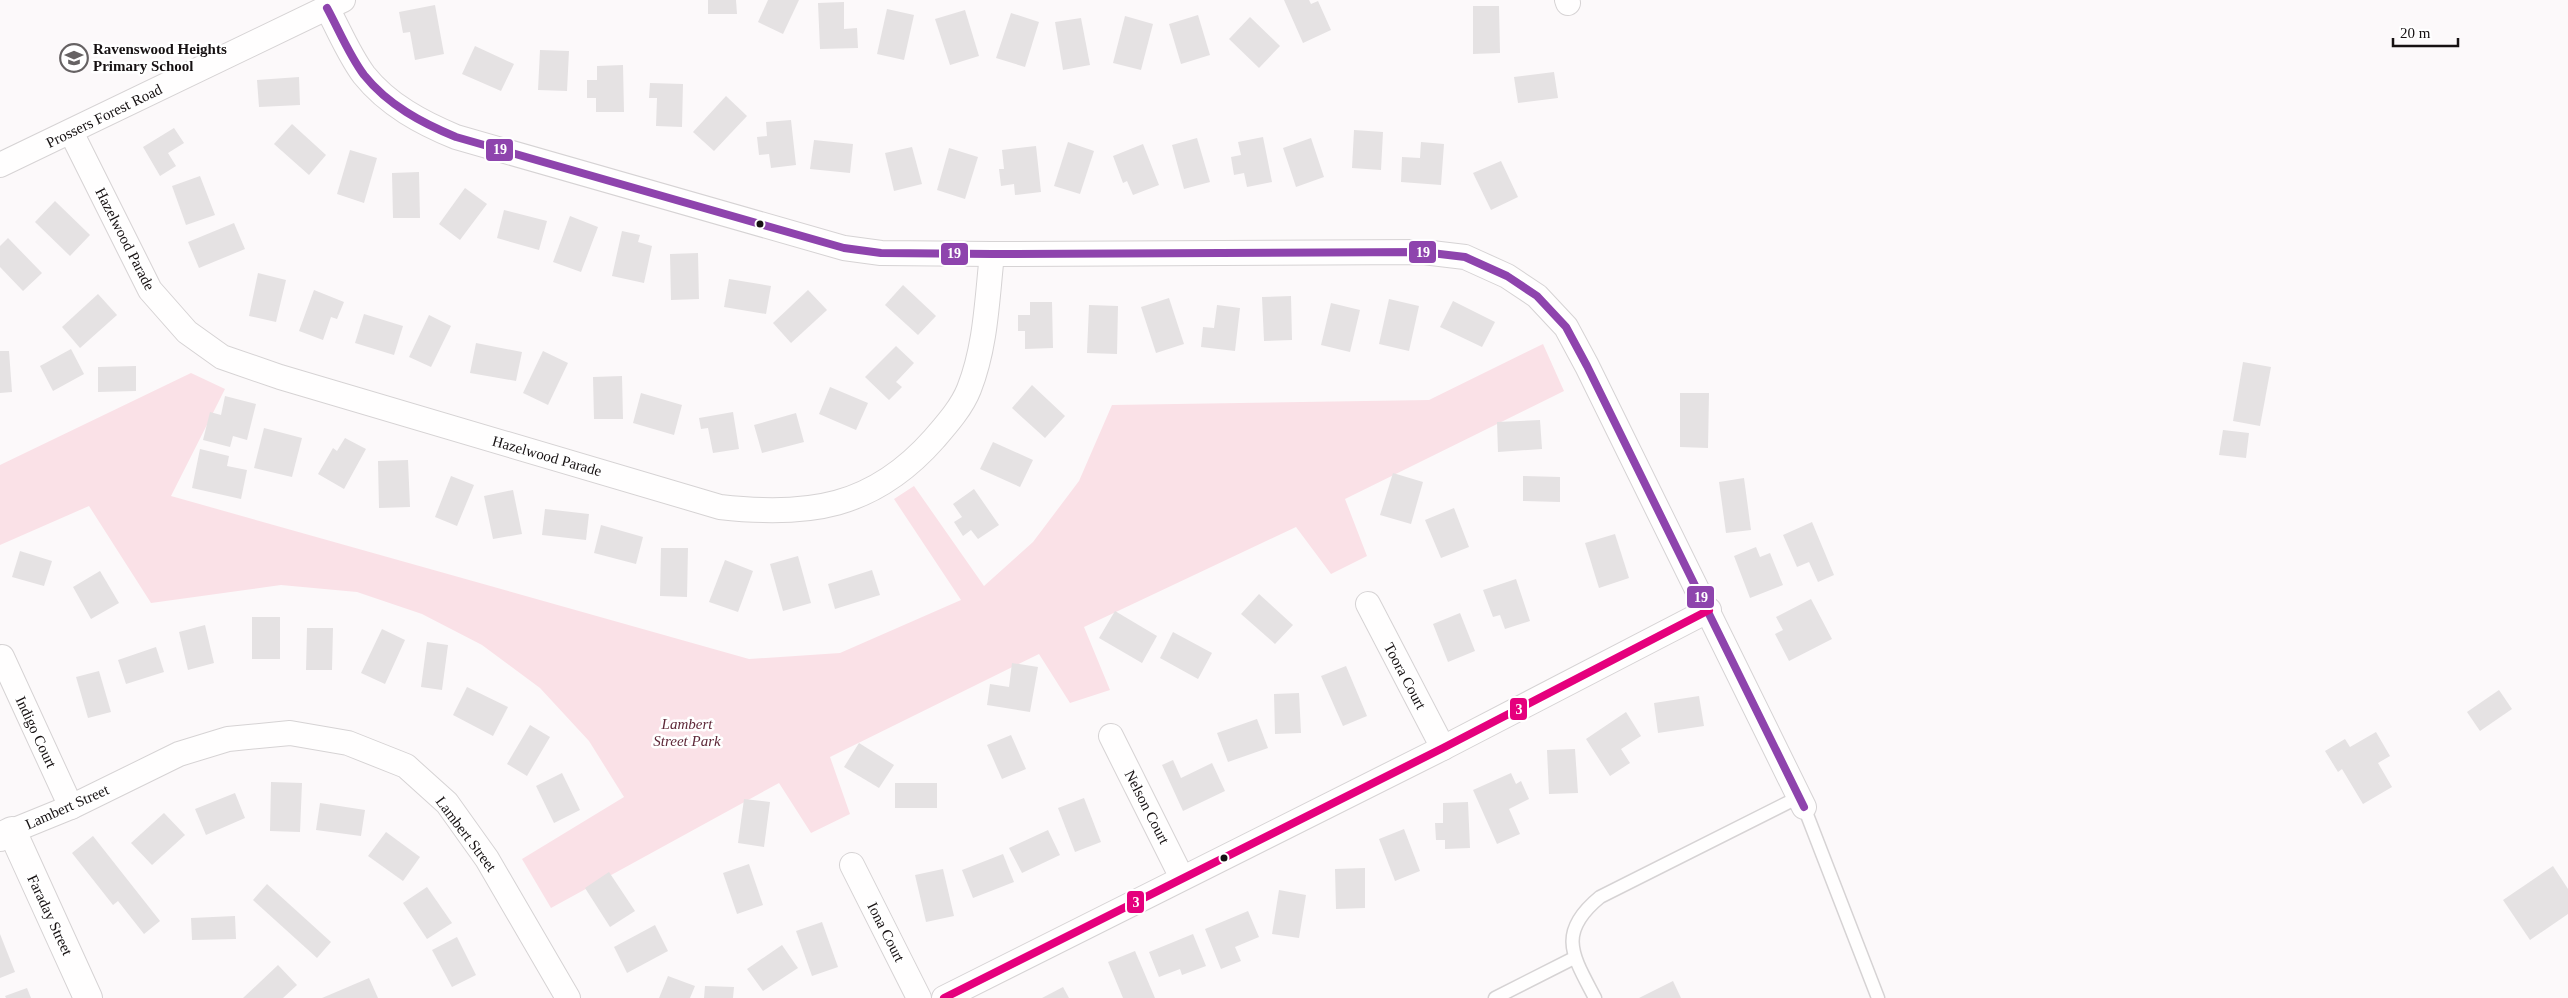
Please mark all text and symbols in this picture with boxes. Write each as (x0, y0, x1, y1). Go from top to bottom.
scale bar (2393, 15, 2458, 47)
text: 20 m (2400, 25, 2431, 41)
place label: Ravenswood Heights Primary School (93, 41, 227, 74)
school or university icon: Ravenswood Heights Primary School (59, 43, 89, 73)
street label: Prossers Forest Road (44, 81, 165, 151)
line badge: 19 (485, 138, 514, 162)
text: 19 (493, 142, 507, 157)
street label: Hazelwood Parade (92, 185, 158, 293)
unlabelled marker (755, 219, 765, 229)
line badge: 19 (1408, 240, 1437, 264)
line badge: 19 (940, 242, 969, 266)
text: 19 (1416, 245, 1430, 260)
text: 19 (947, 246, 961, 261)
street label: Hazelwood Parade (491, 433, 604, 479)
line badge: 19 (1686, 585, 1715, 609)
text: 19 (1694, 590, 1708, 605)
street label: Toora Court (1381, 640, 1430, 713)
street label: Indigo Court (12, 694, 60, 771)
line badge: 3 (1509, 697, 1528, 721)
text: 3 (1516, 702, 1523, 717)
park label: Lambert Street Park (653, 716, 721, 749)
street label: Nelson Court (1122, 768, 1173, 847)
street label: Lambert Street (23, 781, 112, 833)
street label: Lambert Street (433, 793, 500, 875)
unlabelled marker (1219, 853, 1229, 863)
street label: Faraday Street (24, 872, 76, 959)
line badge: 3 (1126, 890, 1145, 914)
text: 3 (1133, 895, 1140, 910)
street label: Iona Court (864, 900, 908, 965)

